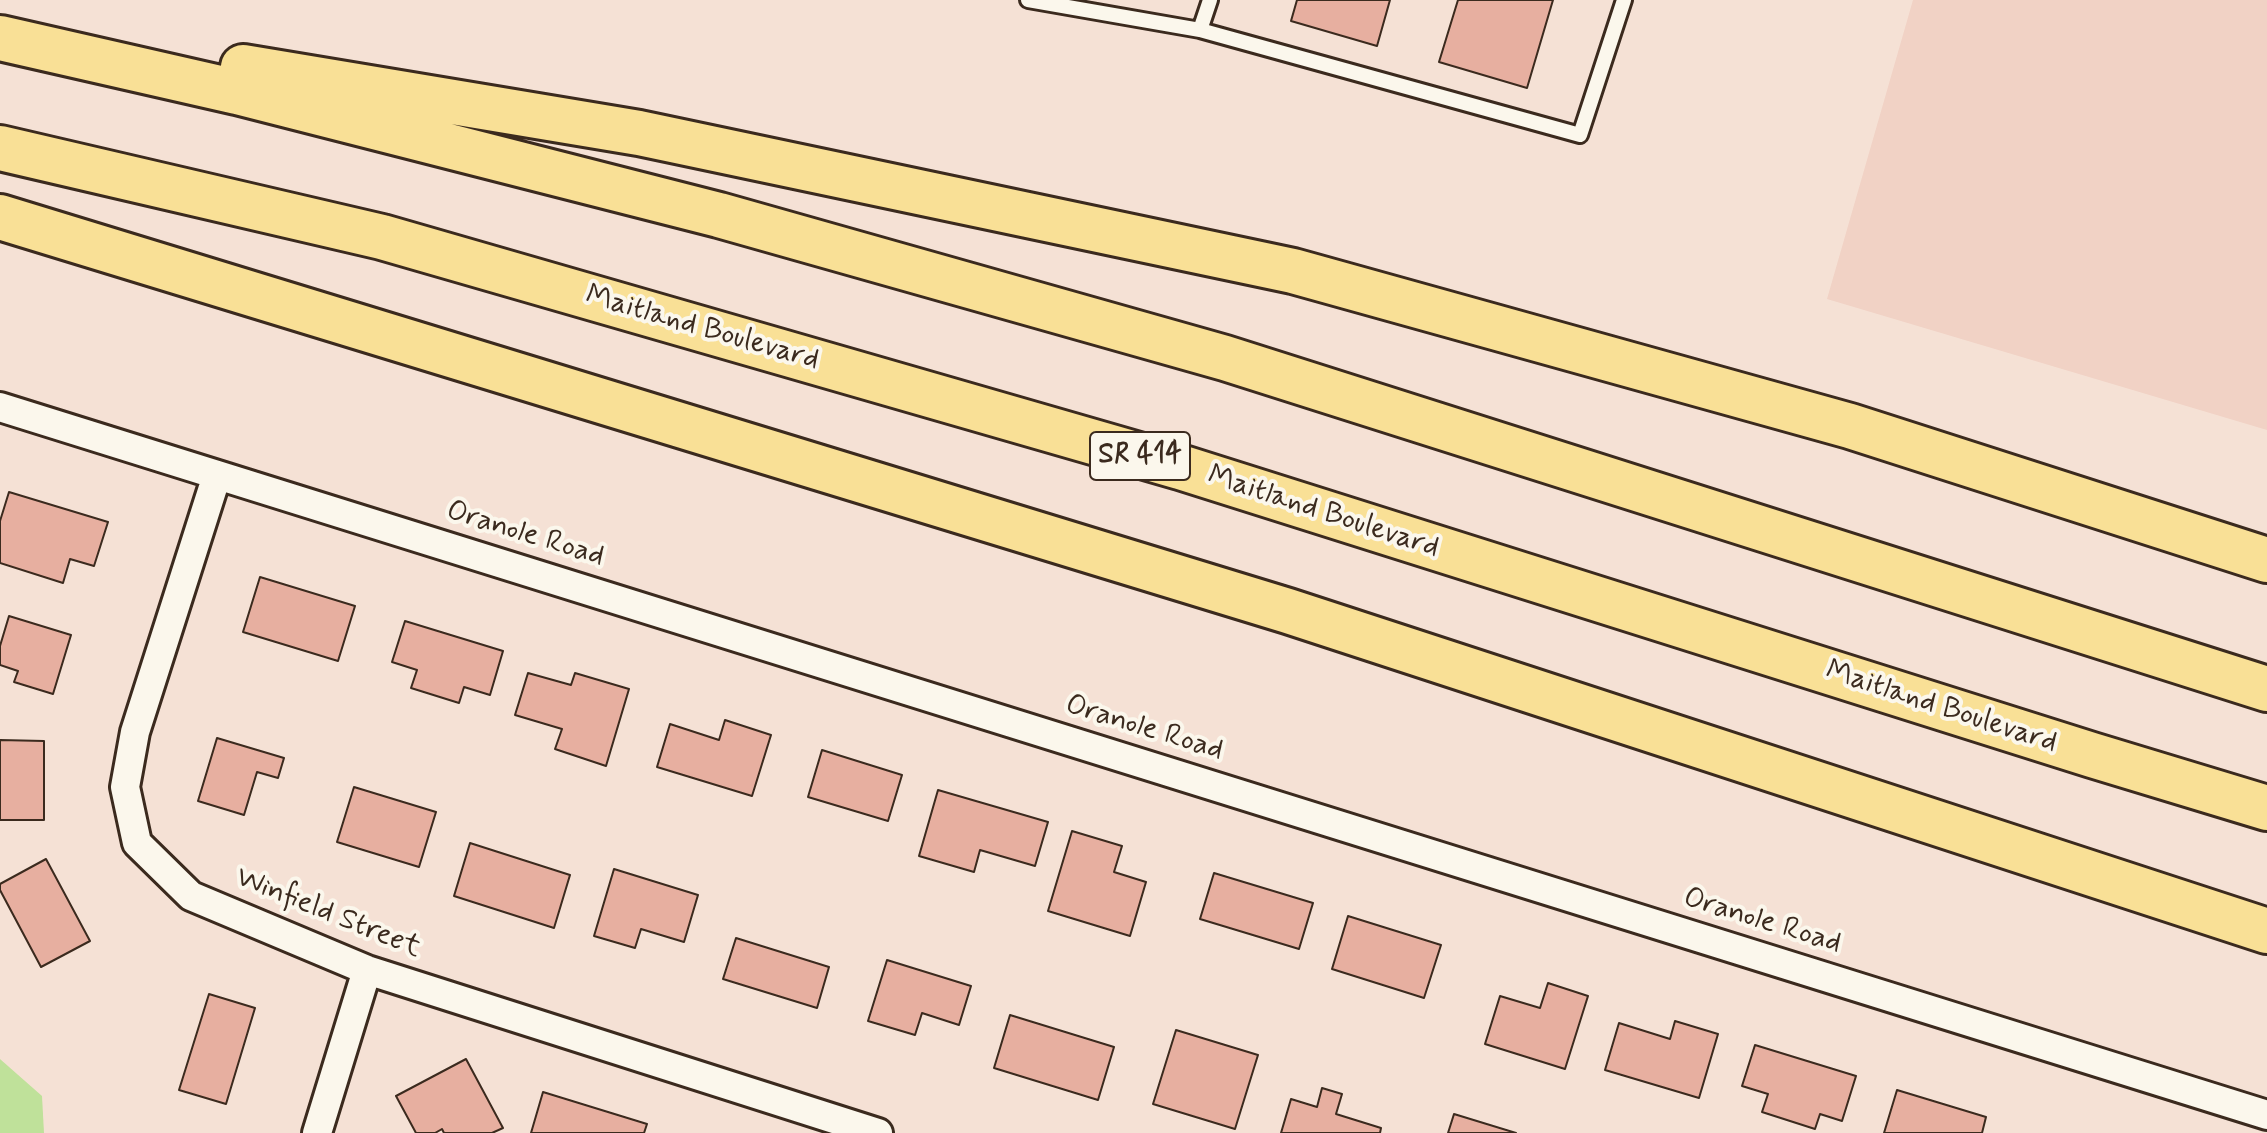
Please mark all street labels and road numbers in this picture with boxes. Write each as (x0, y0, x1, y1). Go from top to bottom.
street label: Maitland Boulevard (581, 278, 823, 380)
road number: SR 414 (1090, 432, 1190, 480)
street label: Maitland Boulevard (1203, 459, 1443, 567)
street label: Oranole Road (442, 494, 608, 576)
street label: Maitland Boulevard (1821, 654, 2061, 762)
street label: Oranole Road (1061, 688, 1227, 770)
street label: Winfield Street (230, 860, 426, 968)
street label: Oranole Road (1679, 881, 1845, 963)

